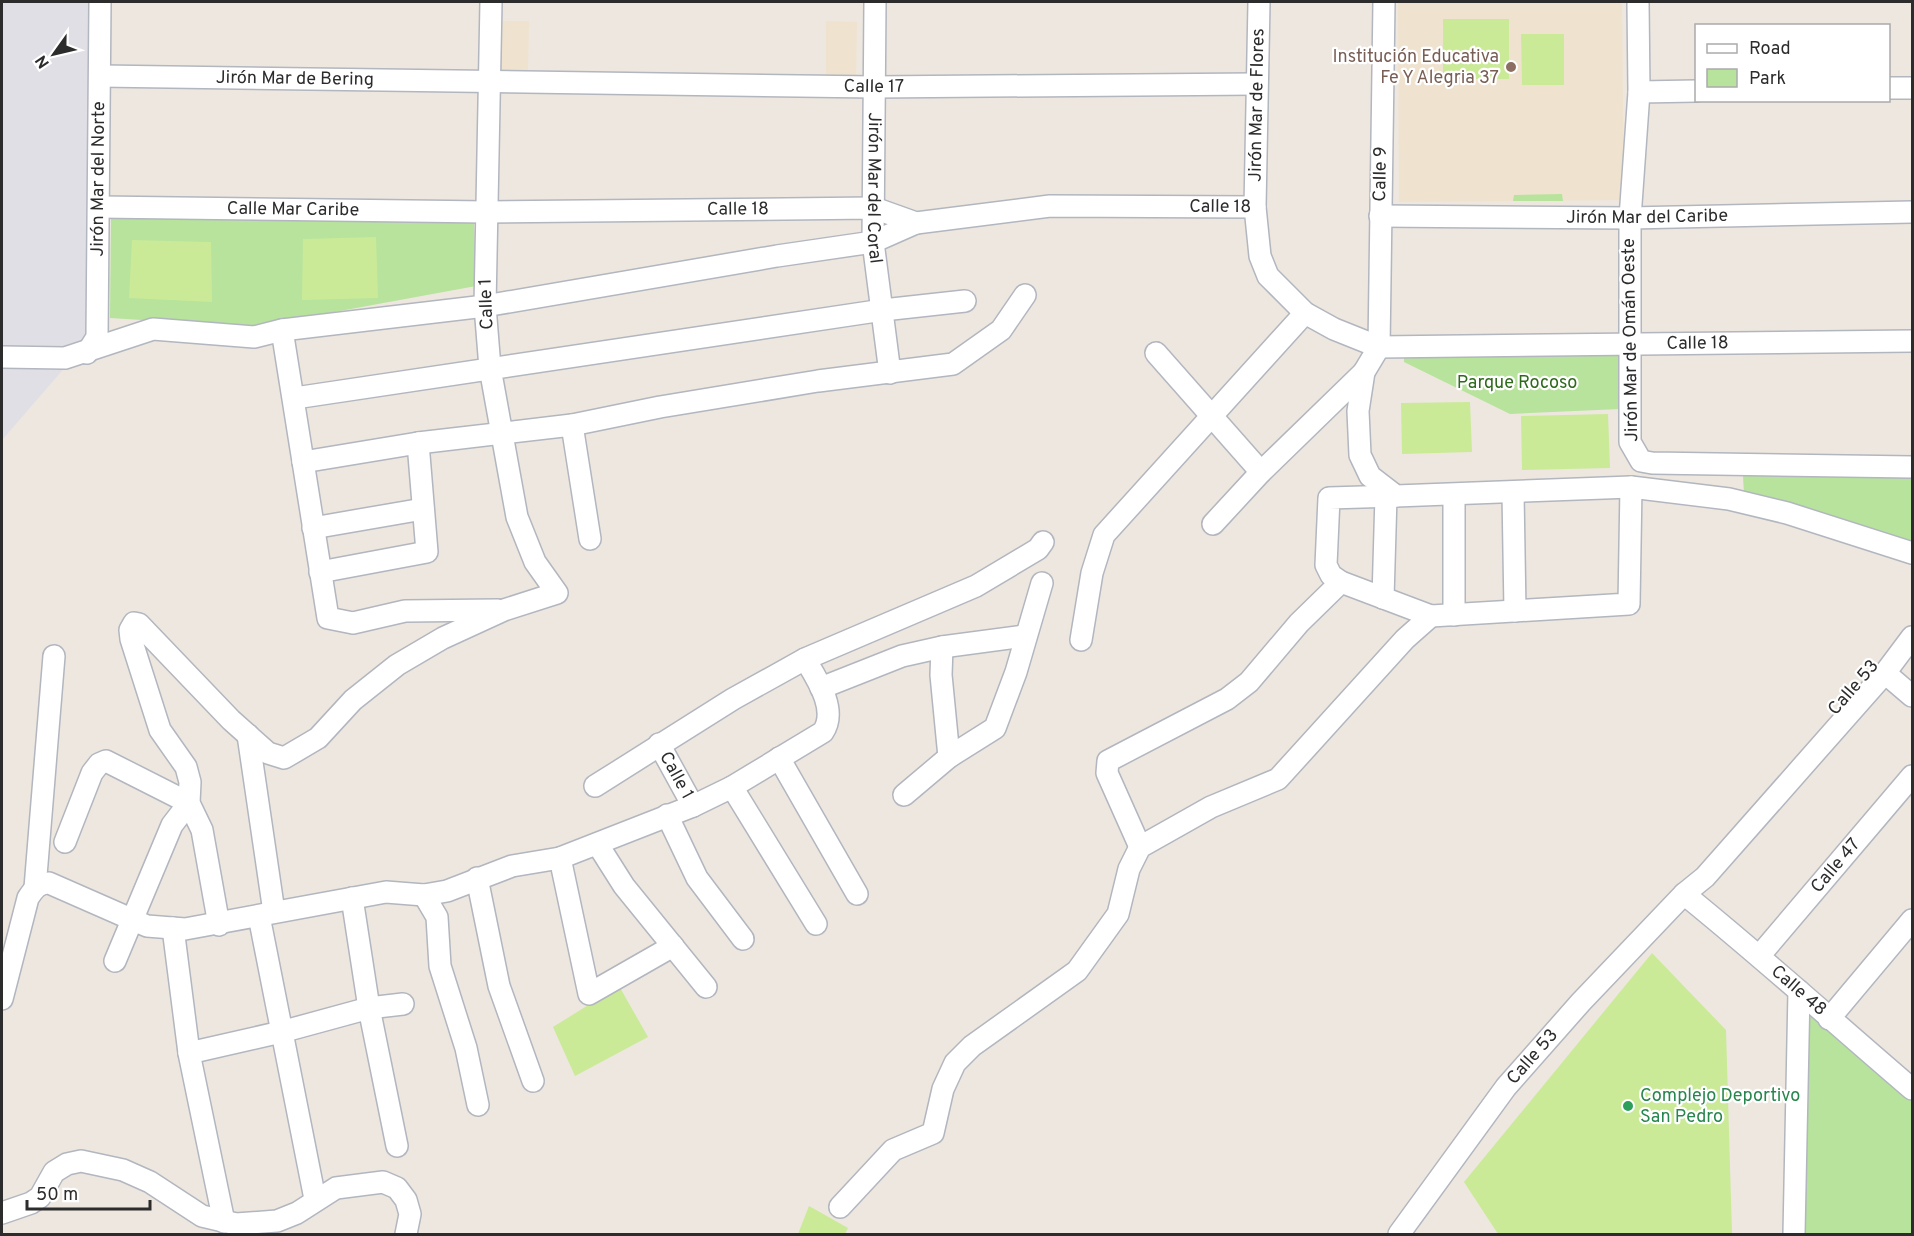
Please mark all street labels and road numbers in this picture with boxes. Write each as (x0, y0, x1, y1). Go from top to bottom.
street label: Jirón Mar de Flores (1244, 28, 1270, 182)
street label: Jirón Mar de Bering (216, 66, 374, 91)
street label: Calle 17 (843, 75, 904, 99)
street label: Jirón Mar del Norte (86, 101, 111, 257)
street label: Jirón Mar del Coral (861, 112, 887, 265)
street label: Calle 9 (1369, 146, 1393, 202)
street label: Calle 18 (1189, 195, 1251, 218)
street label: Calle Mar Caribe (227, 197, 359, 222)
street label: Calle 18 (707, 198, 769, 221)
street label: Jirón Mar del Caribe (1566, 204, 1728, 230)
street label: Jirón Mar de Omán Oeste (1618, 238, 1644, 442)
street label: Calle 1 (475, 278, 499, 330)
street label: Calle 18 (1666, 332, 1729, 355)
street label: Calle 53 (1824, 655, 1884, 721)
street label: Calle 1 (654, 748, 699, 804)
street label: Calle 47 (1806, 834, 1865, 898)
street label: Calle 48 (1766, 960, 1831, 1021)
street label: Calle 53 (1502, 1024, 1563, 1089)

